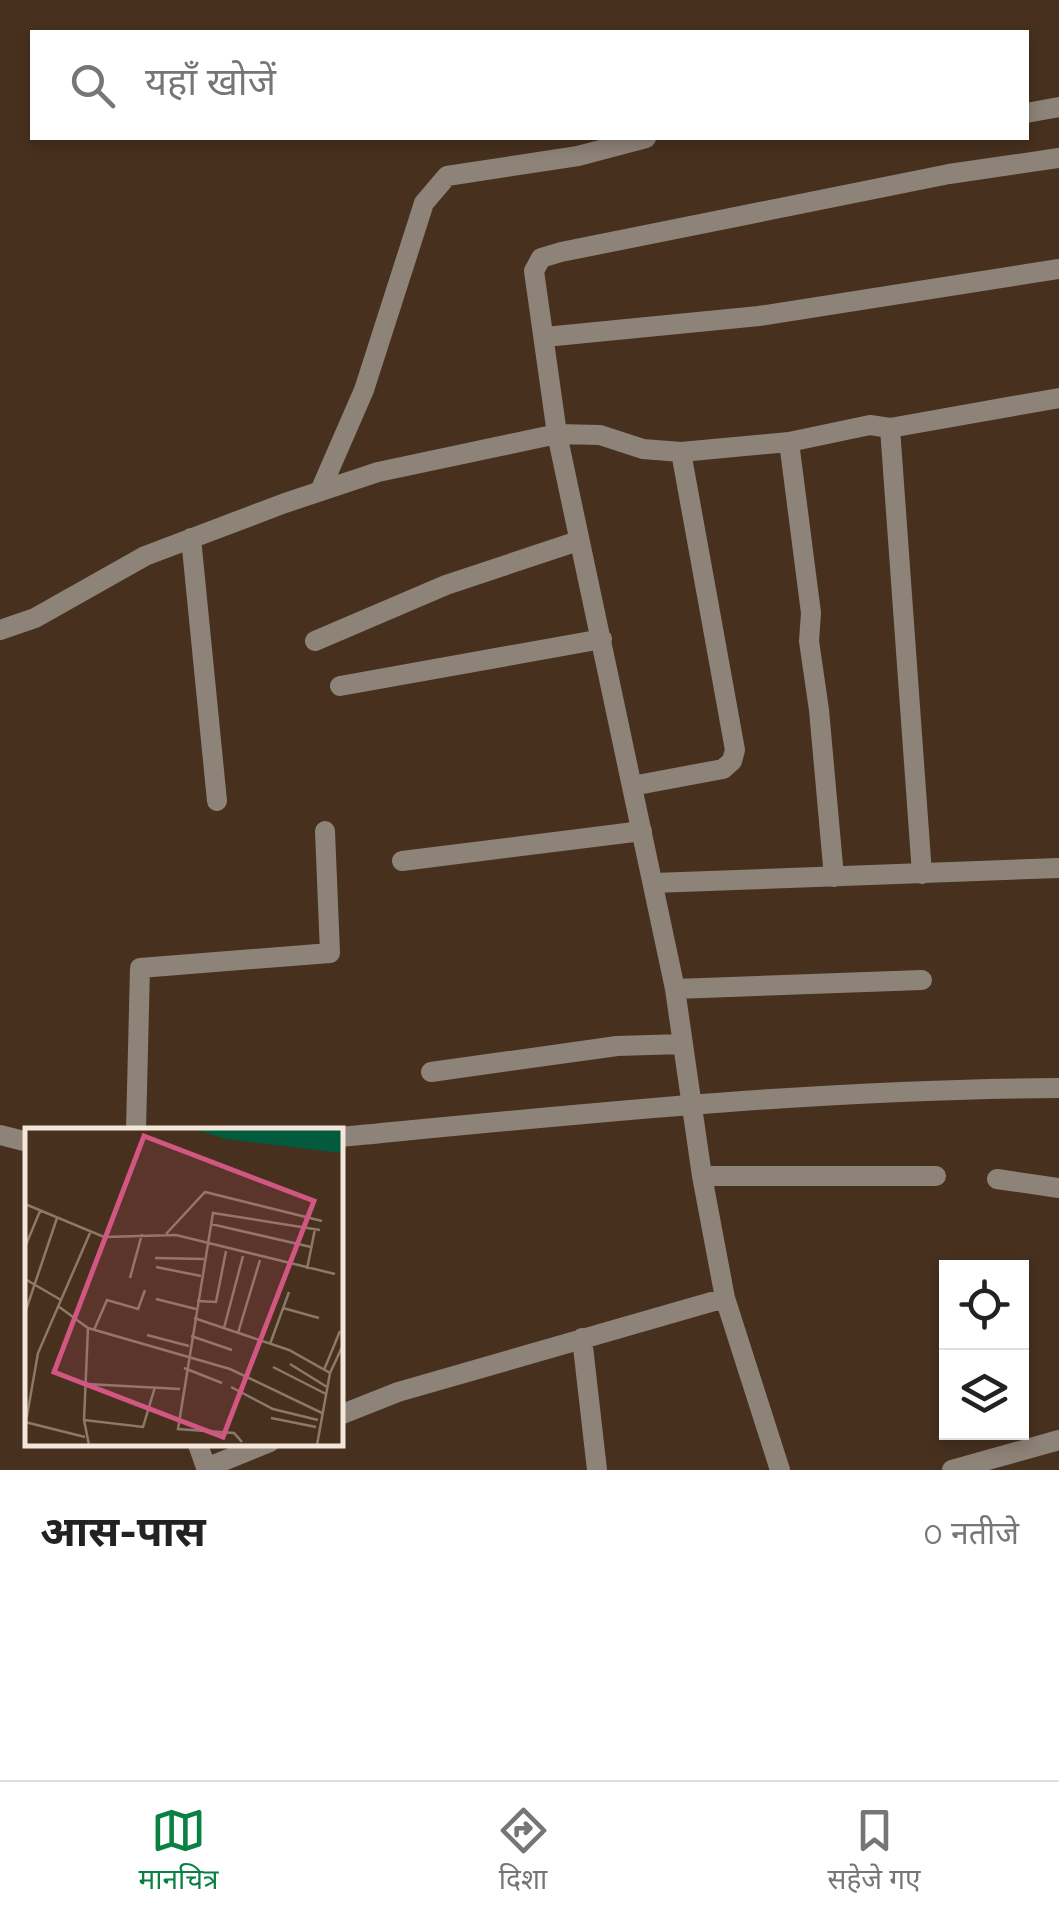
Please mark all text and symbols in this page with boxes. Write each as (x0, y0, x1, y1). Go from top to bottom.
search box (30, 30, 1029, 140)
icon: search (65, 58, 120, 113)
text: यहाँ खोजें (145, 59, 276, 104)
inset map (25, 1128, 342, 1445)
map controls (939, 1260, 1029, 1440)
button: locate (939, 1260, 1029, 1350)
button: layers (939, 1350, 1029, 1440)
text: आस-पास (40, 1507, 206, 1556)
text: 0 नतीजे (923, 1514, 1019, 1551)
tab: मानचित्र (139, 1803, 219, 1900)
tab: दिशा (496, 1803, 551, 1900)
tab: सहेजे गए (828, 1803, 921, 1900)

